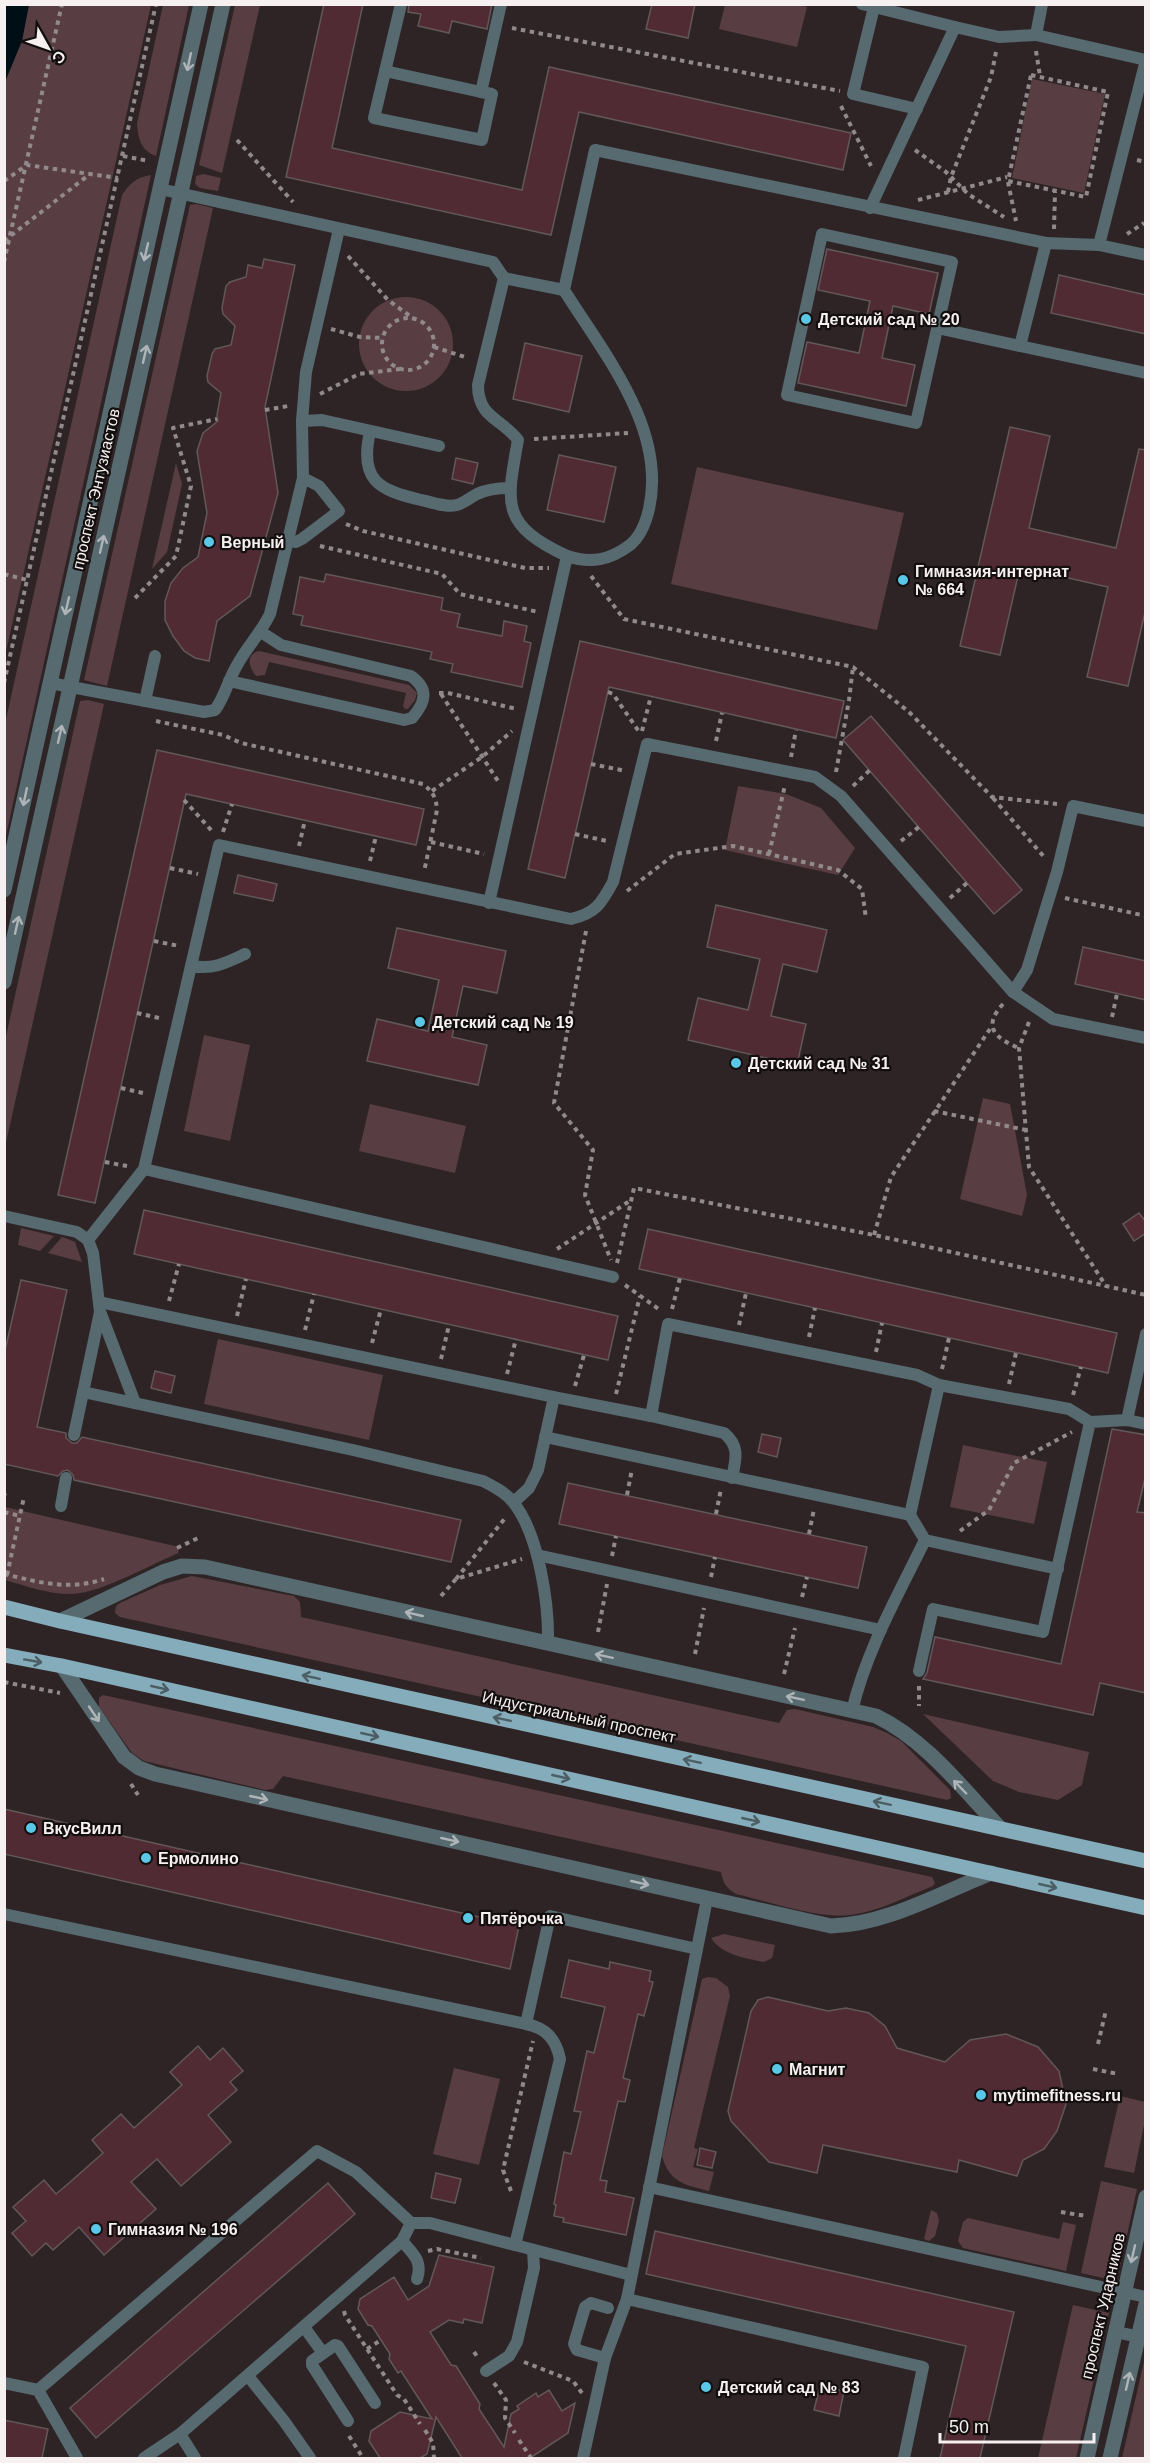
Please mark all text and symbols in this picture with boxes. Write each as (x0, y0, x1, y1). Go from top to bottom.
north arrow (18, 18, 78, 78)
text: С (49, 47, 69, 68)
one-way arrow (183, 51, 194, 71)
one-way arrow (140, 242, 152, 261)
place label: Детский сад № 20 (818, 311, 960, 328)
marker: Детский сад № 20 (799, 312, 813, 326)
one-way arrow (139, 345, 151, 364)
street label: проспект Энтузиастов (69, 407, 123, 571)
place label: Верный (221, 534, 284, 551)
one-way arrow (97, 535, 109, 554)
marker: Верный (202, 535, 216, 549)
place label: Гимназия-интернат № 664 (915, 563, 1069, 598)
marker: Гимназия-интернат № 664 (896, 573, 910, 587)
one-way arrow (61, 596, 73, 615)
one-way arrow (54, 725, 66, 744)
one-way arrow (19, 786, 30, 806)
one-way arrow (12, 915, 23, 935)
place label: Детский сад № 19 (432, 1014, 574, 1031)
marker: Детский сад № 19 (413, 1015, 427, 1029)
place label: Детский сад № 31 (748, 1055, 890, 1072)
marker: Детский сад № 31 (729, 1056, 743, 1070)
one-way arrow (405, 1608, 424, 1619)
one-way arrow (595, 1650, 614, 1661)
one-way arrow (23, 1655, 42, 1666)
one-way arrow (302, 1670, 321, 1682)
one-way arrow (150, 1682, 169, 1694)
street label: Индустриальный проспект (481, 1688, 678, 1746)
one-way arrow (785, 1692, 805, 1703)
one-way arrow (89, 1705, 101, 1722)
one-way arrow (492, 1712, 511, 1724)
one-way arrow (361, 1729, 380, 1741)
one-way arrow (683, 1755, 702, 1766)
one-way arrow (551, 1772, 570, 1784)
one-way arrow (954, 1780, 968, 1795)
one-way arrow (250, 1792, 269, 1804)
one-way arrow (873, 1797, 893, 1808)
one-way arrow (741, 1814, 760, 1826)
place label: ВкусВилл (43, 1820, 122, 1837)
marker: ВкусВилл (24, 1821, 38, 1835)
one-way arrow (440, 1835, 459, 1847)
place label: Ермолино (158, 1850, 239, 1867)
marker: Ермолино (139, 1851, 153, 1865)
one-way arrow (630, 1878, 649, 1890)
one-way arrow (1037, 1881, 1057, 1892)
place label: Пятёрочка (480, 1910, 563, 1927)
marker: Пятёрочка (461, 1911, 475, 1925)
place label: Магнит (789, 2061, 846, 2078)
marker: Магнит (770, 2062, 784, 2076)
place label: mytimefitness.ru (993, 2087, 1121, 2104)
marker: mytimefitness.ru (974, 2088, 988, 2102)
place label: Гимназия № 196 (108, 2221, 238, 2238)
marker: Гимназия № 196 (89, 2222, 103, 2236)
street label: проспект Ударников (1078, 2231, 1128, 2381)
one-way arrow (1126, 2244, 1138, 2263)
one-way arrow (1123, 2372, 1134, 2391)
place label: Детский сад № 83 (718, 2379, 860, 2396)
marker: Детский сад № 83 (699, 2380, 713, 2394)
scale bar (940, 2406, 1094, 2444)
text: 50 m (949, 2417, 989, 2437)

